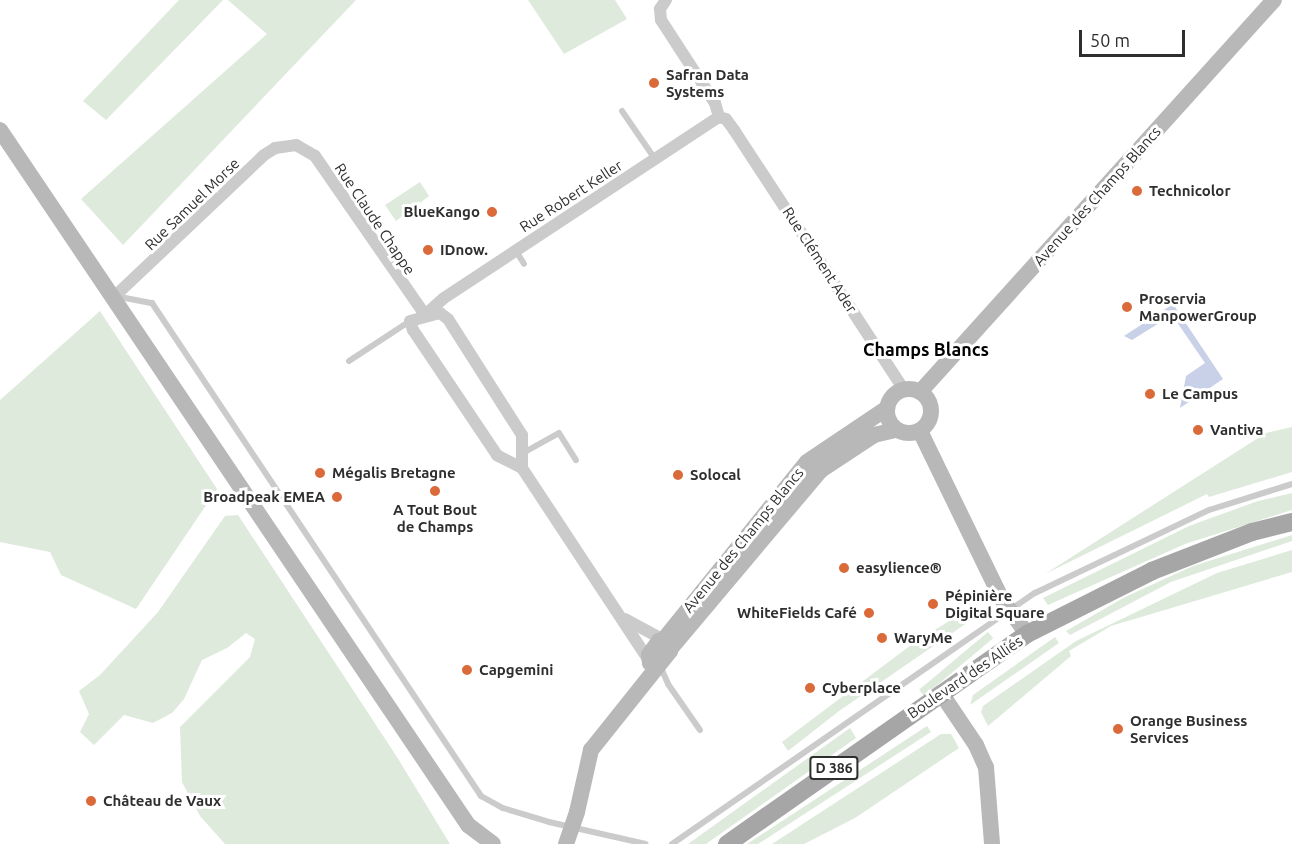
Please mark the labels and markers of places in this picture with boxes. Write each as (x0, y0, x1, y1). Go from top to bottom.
place label: Safran Data Systems (666, 65, 749, 100)
marker: Safran Data Systems (647, 76, 661, 90)
place label: Technicolor (1149, 182, 1231, 200)
marker: Technicolor (1130, 184, 1144, 198)
place label: BlueKango (403, 203, 480, 221)
marker: BlueKango (485, 205, 499, 219)
place label: IDnow. (440, 241, 488, 259)
marker: IDnow. (421, 243, 435, 257)
place label: Proservia ManpowerGroup (1139, 289, 1257, 324)
marker: Proservia ManpowerGroup (1120, 300, 1134, 314)
place label: Le Campus (1162, 385, 1238, 403)
marker: Le Campus (1143, 387, 1157, 401)
place label: Vantiva (1210, 421, 1263, 439)
marker: Vantiva (1191, 423, 1205, 437)
place label: Mégalis Bretagne (332, 464, 456, 482)
marker: Mégalis Bretagne (313, 466, 327, 480)
place label: Solocal (690, 466, 741, 484)
marker: Solocal (671, 468, 685, 482)
marker: A Tout Bout de Champs (428, 484, 442, 498)
place label: Broadpeak EMEA (203, 488, 325, 506)
marker: Broadpeak EMEA (330, 490, 344, 504)
place label: A Tout Bout de Champs (393, 500, 477, 535)
place label: easylience® (856, 559, 942, 577)
marker: easylience® (837, 561, 851, 575)
place label: Pépinière Digital Square (945, 586, 1045, 621)
marker: Pépinière Digital Square (926, 597, 940, 611)
place label: WhiteFields Café (737, 604, 857, 622)
marker: WhiteFields Café (862, 606, 876, 620)
place label: WaryMe (894, 629, 952, 647)
marker: WaryMe (875, 631, 889, 645)
place label: Capgemini (479, 661, 553, 679)
marker: Capgemini (460, 663, 474, 677)
place label: Cyberplace (822, 679, 901, 697)
marker: Cyberplace (803, 681, 817, 695)
place label: Orange Business Services (1130, 711, 1247, 746)
marker: Orange Business Services (1111, 722, 1125, 736)
place label: Château de Vaux (103, 792, 221, 810)
marker: Château de Vaux (84, 794, 98, 808)

